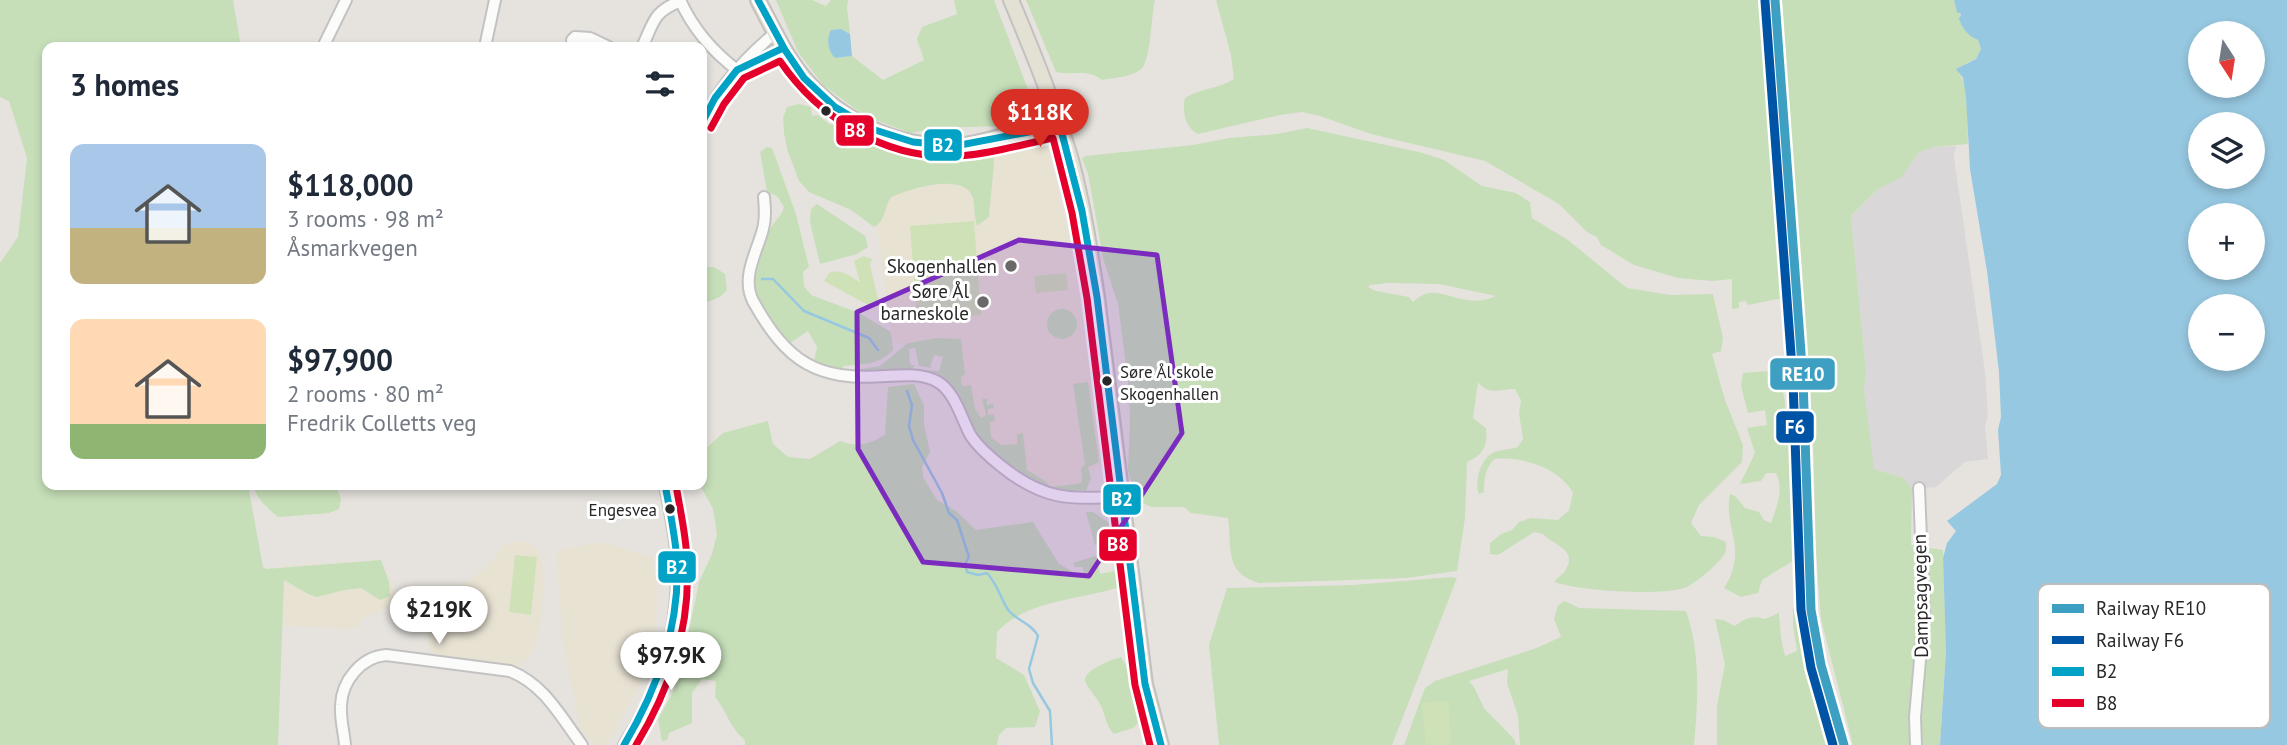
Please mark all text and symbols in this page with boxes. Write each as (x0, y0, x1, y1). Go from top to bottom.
north arrow (2188, 21, 2264, 98)
map controls (2188, 21, 2265, 371)
text: 3 homes (70, 65, 179, 104)
icon: filters (641, 65, 679, 103)
pin: $118K (991, 90, 1089, 149)
text: $118K (1007, 97, 1073, 126)
unlabelled marker (819, 104, 833, 118)
button: layers (2188, 112, 2265, 189)
line badge: B8 (835, 114, 875, 147)
text: B8 (844, 118, 866, 142)
line badge: B2 (923, 128, 963, 162)
text: B2 (932, 133, 954, 157)
text: $118,000 (287, 165, 414, 204)
icon: home (126, 172, 210, 256)
button: + (2188, 203, 2265, 280)
text: 3 rooms · 98 m² (287, 204, 444, 233)
text: Åsmarkvegen (287, 233, 418, 262)
place label: Skogenhallen (887, 254, 997, 278)
marker: Skogenhallen (1003, 258, 1019, 274)
place label: Søre Ål barneskole (881, 279, 969, 325)
marker: Søre Ål barneskole (975, 294, 991, 310)
button: − (2188, 294, 2265, 371)
text: $97,900 (287, 340, 393, 379)
icon: home (126, 347, 210, 431)
line badge: RE10 (1769, 357, 1836, 391)
place label: Søre Ål skole Skogenhallen (1120, 361, 1219, 405)
text: RE10 (1782, 362, 1825, 386)
marker: Søre Ål skole Skogenhallen (1100, 374, 1114, 388)
text: 2 rooms · 80 m² (287, 379, 444, 408)
text: Fredrik Colletts veg (287, 408, 477, 437)
line badge: F6 (1775, 410, 1815, 444)
text: F6 (1785, 415, 1805, 439)
line badge: B2 (1102, 483, 1142, 516)
text: B2 (1111, 487, 1133, 511)
place label: Engesvea (589, 499, 657, 521)
marker: Engesvea (663, 502, 677, 516)
line badge: B8 (1098, 528, 1138, 562)
text: B8 (1107, 532, 1129, 556)
street label: Dampsagvegen (1907, 534, 1933, 658)
line badge: B2 (657, 550, 697, 584)
text: B2 (666, 555, 688, 579)
legend (2038, 584, 2270, 728)
pin: $219K (390, 586, 488, 646)
text: $219K (406, 594, 472, 623)
text: Railway RE10 (2096, 596, 2206, 620)
text: Railway F6 (2096, 628, 2184, 652)
pin: $97.9K (614, 632, 728, 692)
text: $97.9K (636, 640, 706, 669)
text: B2 (2096, 659, 2117, 683)
text: B8 (2096, 691, 2117, 715)

